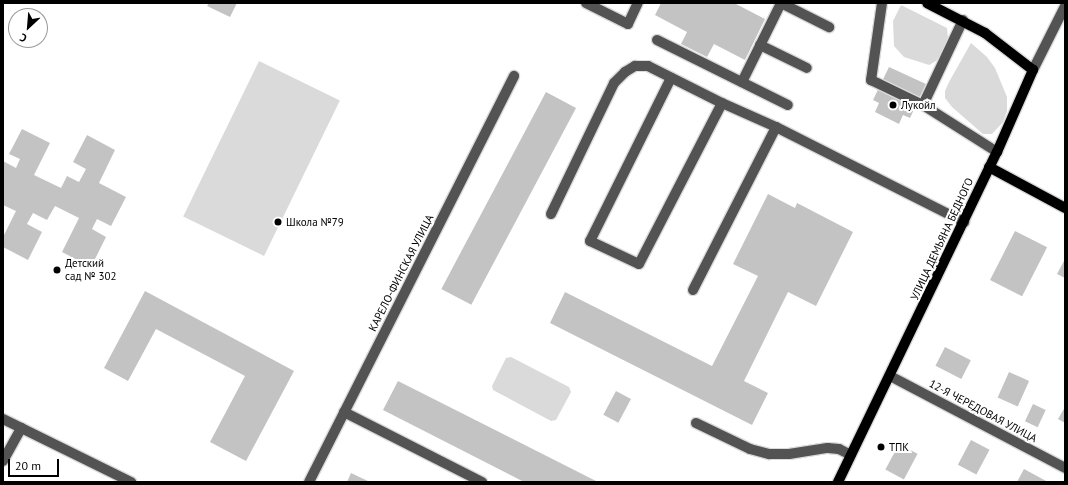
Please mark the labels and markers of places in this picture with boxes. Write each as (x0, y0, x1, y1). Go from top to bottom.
place label: Лукойл (901, 98, 936, 112)
marker: Лукойл (888, 100, 898, 110)
place label: Школа №79 (286, 215, 344, 229)
marker: Школа №79 (273, 217, 283, 227)
place label: Детский сад № 302 (65, 257, 116, 283)
marker: Детский сад № 302 (52, 265, 62, 275)
place label: ТПК (889, 440, 909, 454)
marker: ТПК (876, 442, 886, 452)

